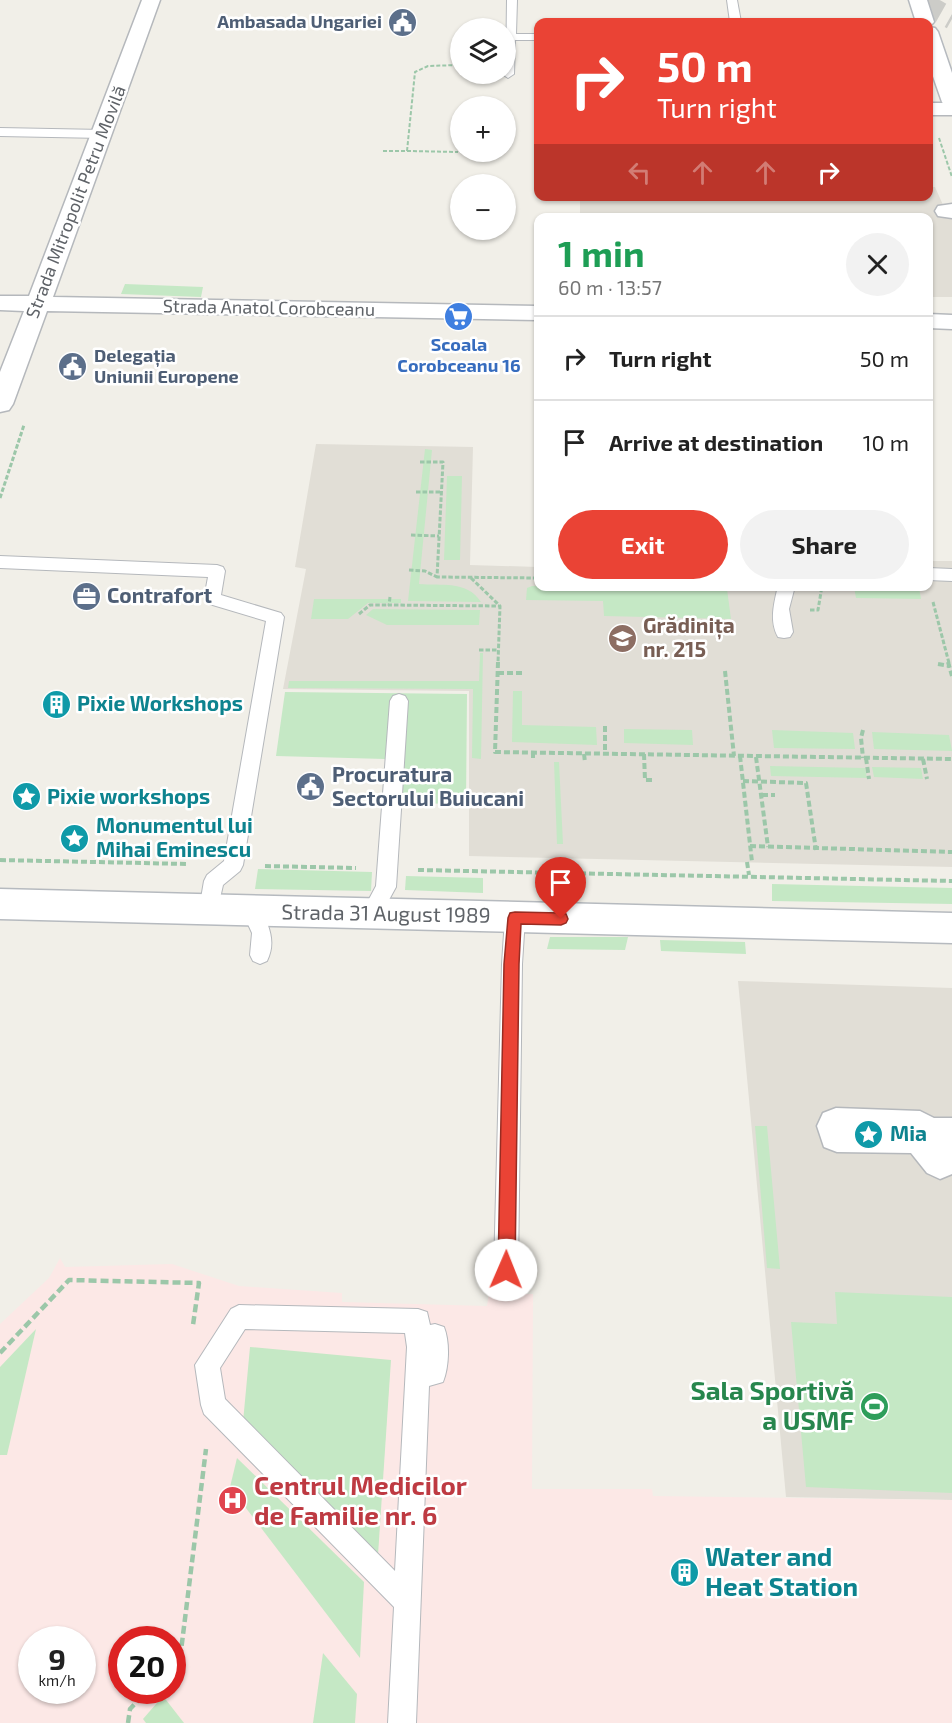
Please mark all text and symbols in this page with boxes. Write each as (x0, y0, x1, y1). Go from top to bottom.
public building icon: Ambasada Ungariei (387, 6, 419, 38)
place label: Ambasada Ungariei (217, 10, 382, 32)
map controls (450, 18, 516, 240)
button: layers (450, 18, 516, 84)
text: 50 m (657, 40, 753, 90)
icon: right (558, 42, 636, 120)
street label: Strada Mitropolit Petru Movilă (20, 82, 130, 321)
text: Turn right (657, 91, 777, 123)
button: + (450, 96, 516, 162)
icon: left (623, 156, 656, 189)
icon: ahead (686, 156, 719, 189)
icon: ahead (749, 156, 782, 189)
icon: right (812, 156, 845, 189)
button: − (450, 174, 516, 240)
text: 1 min (558, 231, 645, 274)
button: close (846, 233, 909, 296)
text: 60 m · 13:57 (558, 275, 662, 299)
street label: Strada Anatol Corobceanu (163, 294, 375, 320)
supermarket icon: Scoala Corobceanu 16 (443, 300, 475, 332)
place label: Scoala Corobceanu 16 (397, 333, 521, 376)
icon: right (558, 342, 591, 375)
place label: Delegația Uniunii Europene (94, 344, 239, 387)
text: Turn right (609, 345, 711, 371)
text: 50 m (860, 345, 909, 371)
public building icon: Delegația Uniunii Europene (57, 350, 89, 382)
icon: arrive (558, 426, 591, 459)
text: Arrive at destination (609, 429, 823, 455)
text: 10 m (863, 429, 909, 455)
button: Exit (558, 510, 728, 579)
button: Share (740, 510, 909, 579)
office icon: Contrafort (70, 580, 102, 612)
place label: Contrafort (107, 582, 213, 607)
place label: Grădinița nr. 215 (643, 612, 735, 661)
school or university icon: Grădinița nr. 215 (606, 622, 638, 654)
building icon: Pixie Workshops (40, 688, 72, 720)
place label: Pixie Workshops (77, 690, 243, 715)
place label: Procuratura Sectorului Buiucani (332, 761, 524, 810)
public building icon: Procuratura Sectorului Buiucani (295, 771, 327, 803)
place icon: Pixie workshops (10, 781, 42, 813)
place label: Pixie workshops (47, 783, 210, 808)
place label: Monumentul lui Mihai Eminescu (96, 812, 253, 861)
place icon: Monumentul lui Mihai Eminescu (59, 822, 91, 854)
pin (535, 857, 586, 919)
icon: arrive (544, 866, 577, 899)
street label: Strada 31 August 1989 (281, 898, 491, 927)
place icon: Mia (853, 1118, 885, 1150)
place label: Mia (890, 1120, 927, 1145)
position arrow (474, 1238, 538, 1302)
place label: Sala Sportivă a USMF (691, 1374, 854, 1435)
sports icon: Sala Sportivă a USMF (859, 1390, 891, 1422)
place label: Centrul Medicilor de Familie nr. 6 (254, 1469, 467, 1530)
hospital icon: Centrul Medicilor de Familie nr. 6 (217, 1485, 249, 1517)
place label: Water and Heat Station (705, 1540, 858, 1601)
building icon: Water and Heat Station (668, 1556, 700, 1588)
speed limit sign: 20 (108, 1626, 186, 1704)
text: 9 (48, 1640, 66, 1676)
text: km/h (38, 1671, 76, 1689)

